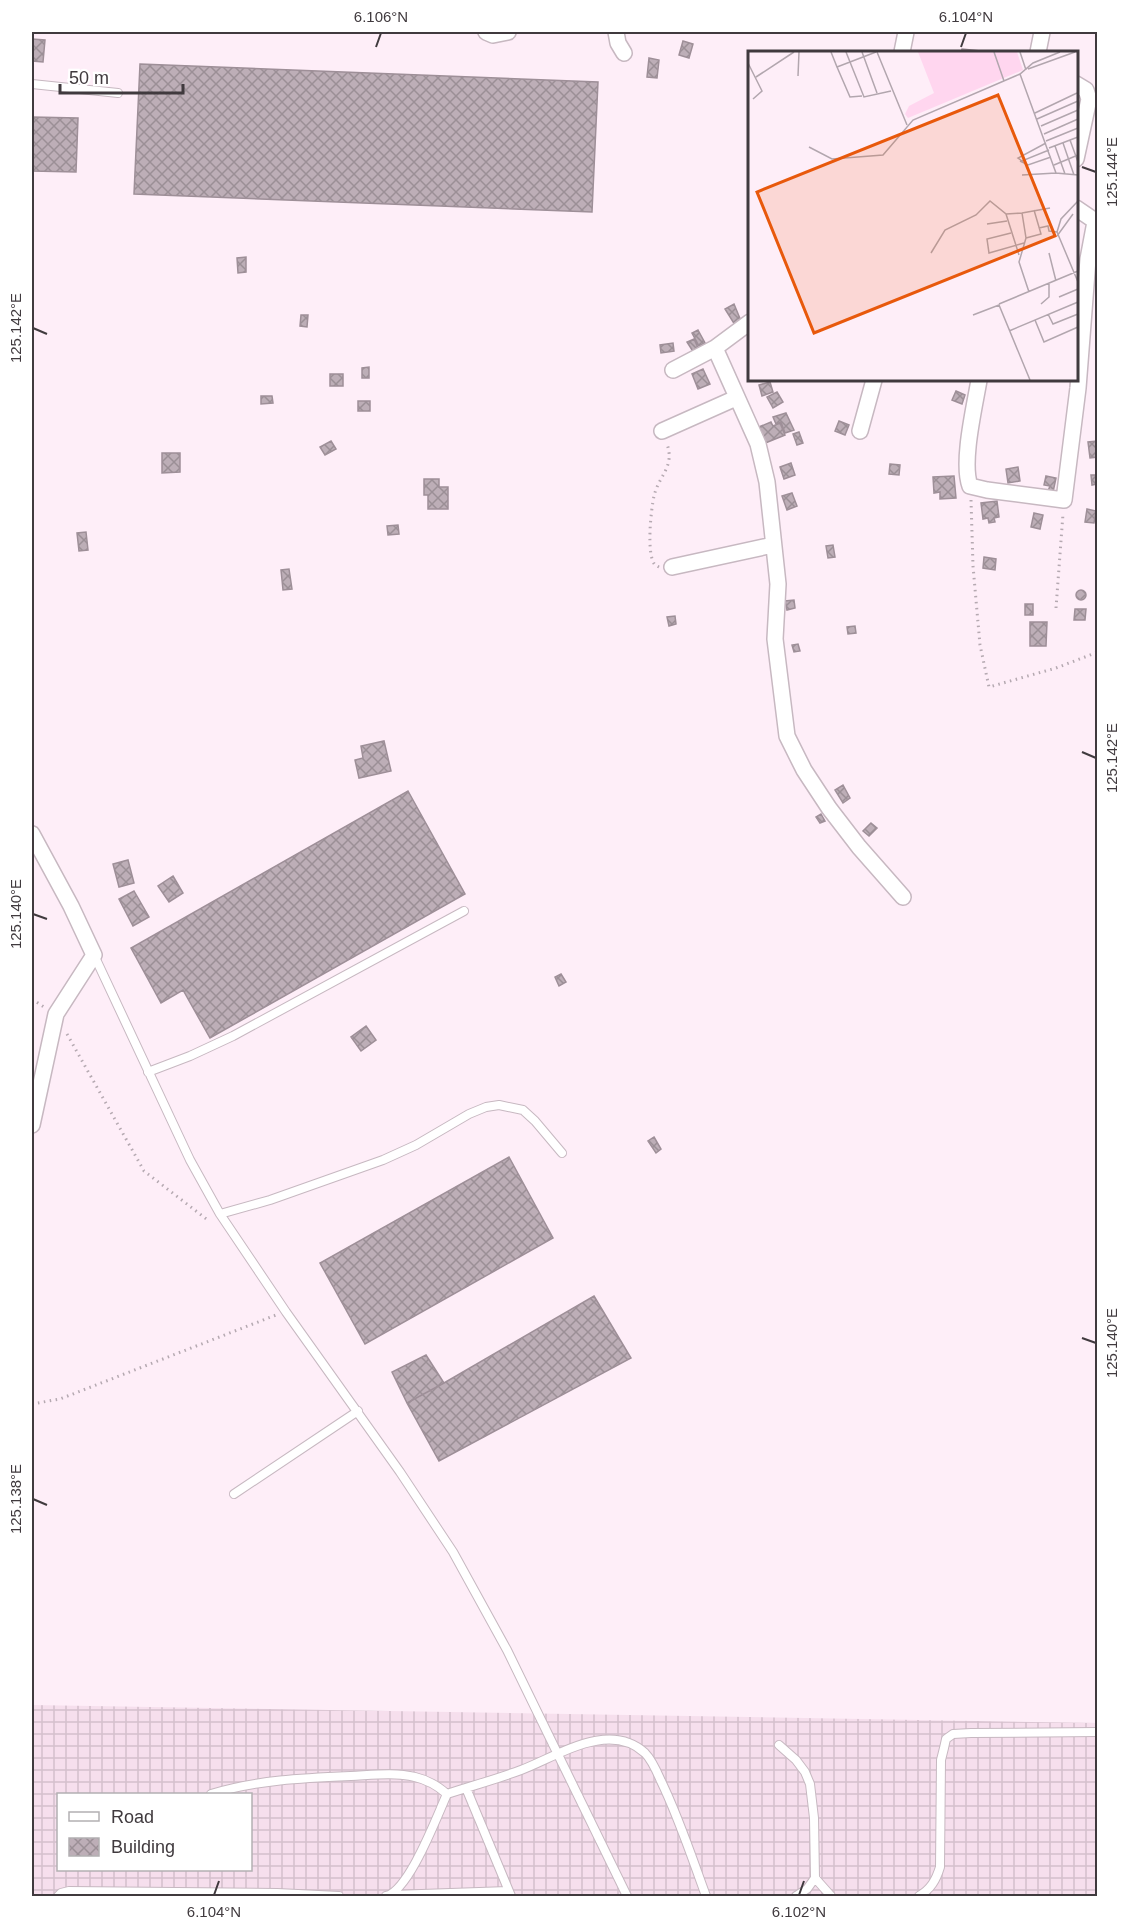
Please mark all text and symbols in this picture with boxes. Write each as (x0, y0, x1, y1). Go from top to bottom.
text: 6.106°N (354, 8, 408, 25)
text: 6.104°N (939, 8, 993, 25)
inset map (748, 51, 1078, 381)
scale bar (60, 57, 183, 95)
text: 50 m (69, 68, 109, 88)
text: 125.144°E (1103, 137, 1120, 207)
text: 125.142°E (7, 293, 24, 363)
text: 125.142°E (1103, 723, 1120, 793)
text: 125.140°E (7, 879, 24, 949)
text: 125.140°E (1103, 1308, 1120, 1378)
text: 125.138°E (7, 1464, 24, 1534)
legend (57, 1793, 252, 1871)
text: Road (111, 1807, 154, 1827)
text: Building (111, 1837, 175, 1857)
text: 6.104°N (187, 1903, 241, 1920)
text: 6.102°N (772, 1903, 826, 1920)

